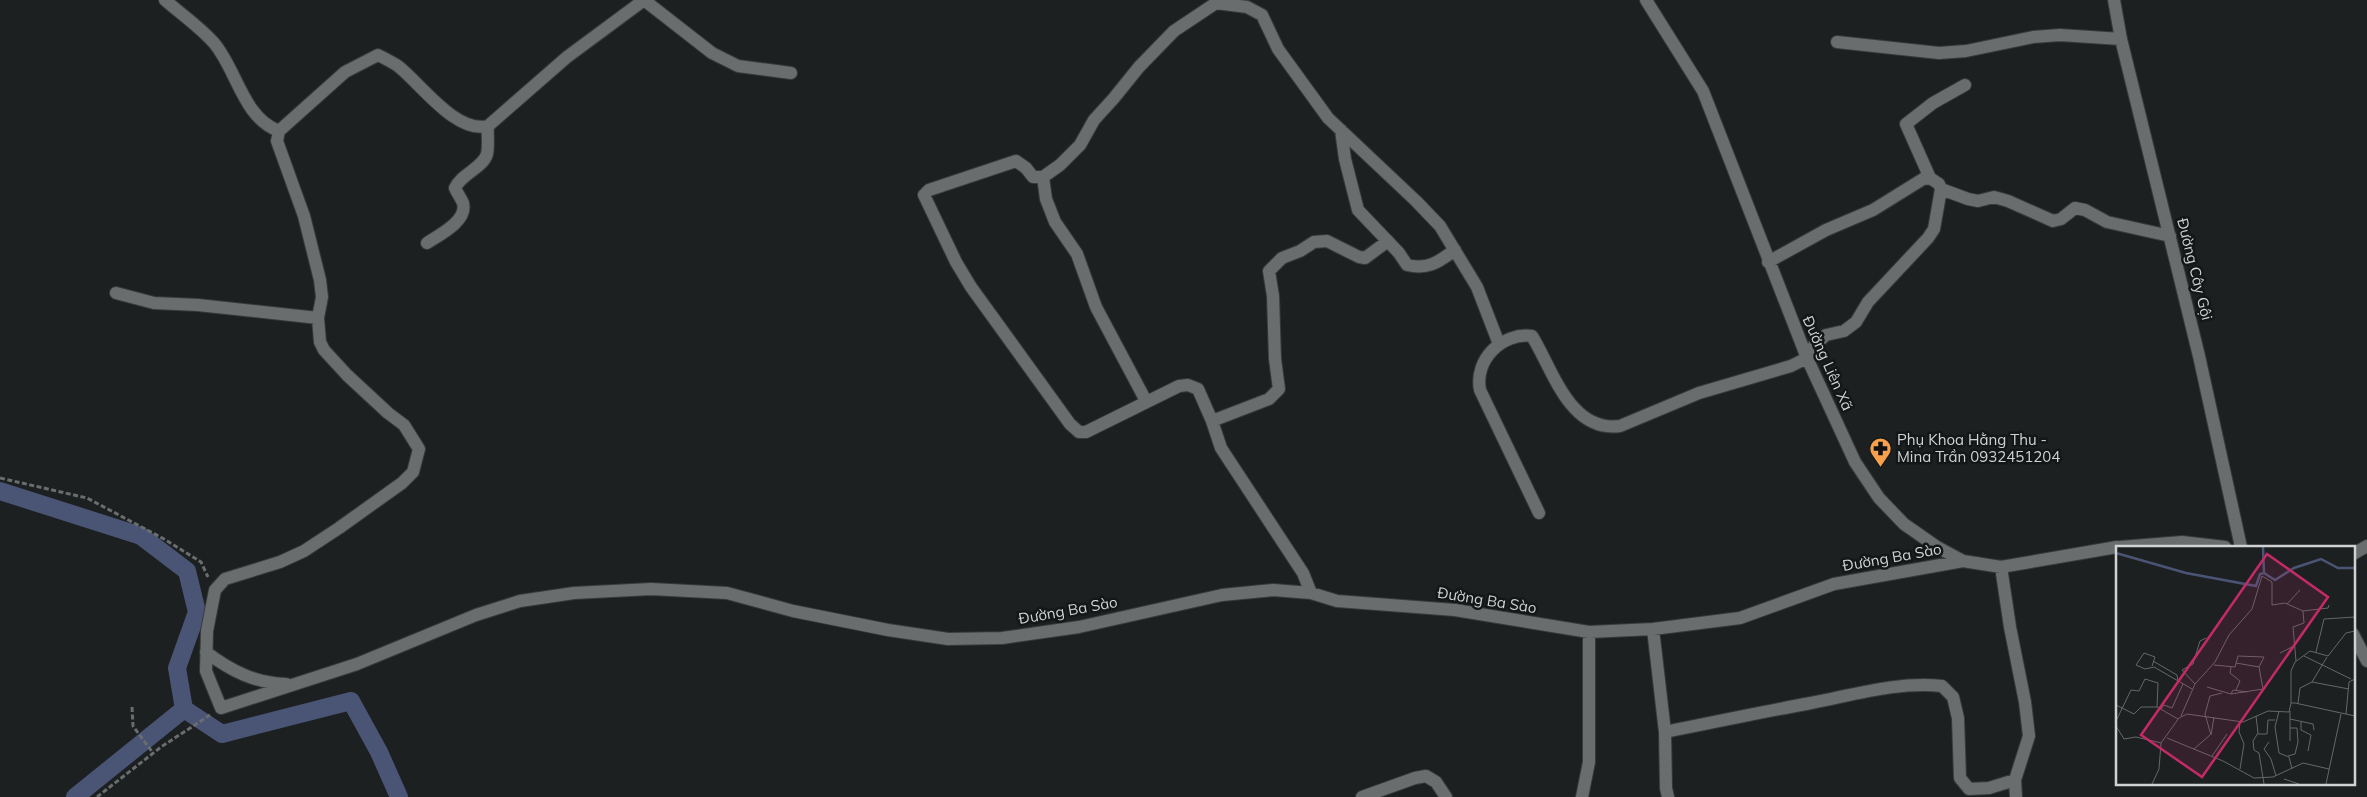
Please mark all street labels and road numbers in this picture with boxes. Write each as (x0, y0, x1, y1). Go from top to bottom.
street label: Đường Cây Gội (2173, 216, 2217, 322)
street label: Đường Liên Xã (1799, 313, 1857, 413)
street label: Đường Ba Sào (1841, 539, 1943, 575)
street label: Đường Ba Sào (1436, 583, 1538, 617)
street label: Đường Ba Sào (1017, 592, 1119, 628)

